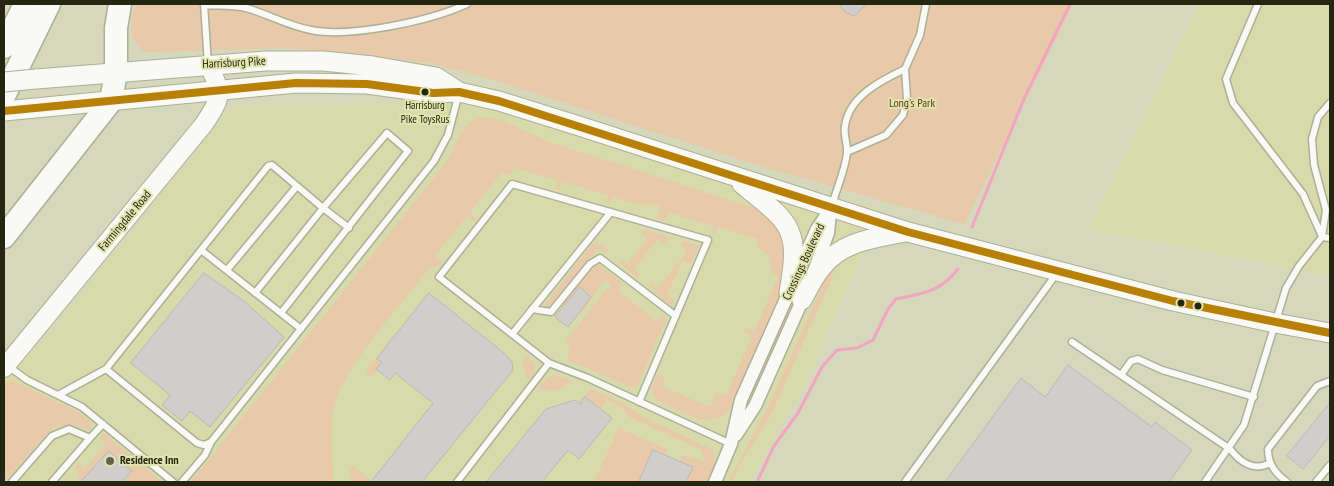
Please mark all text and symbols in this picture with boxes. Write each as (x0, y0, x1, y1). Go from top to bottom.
street label: Harrisburg Pike (202, 54, 266, 72)
marker: Harrisburg Pike ToysRus (420, 87, 430, 97)
park label: Long's Park (889, 97, 935, 111)
place label: Harrisburg Pike ToysRus (401, 99, 449, 125)
street label: Farmingdale Road (95, 188, 155, 254)
street label: Crossings Boulevard (780, 221, 828, 303)
unlabelled marker (1176, 298, 1186, 308)
unlabelled marker (1193, 301, 1203, 311)
place label: Residence Inn (120, 454, 179, 468)
marker: Residence Inn (104, 455, 116, 467)

